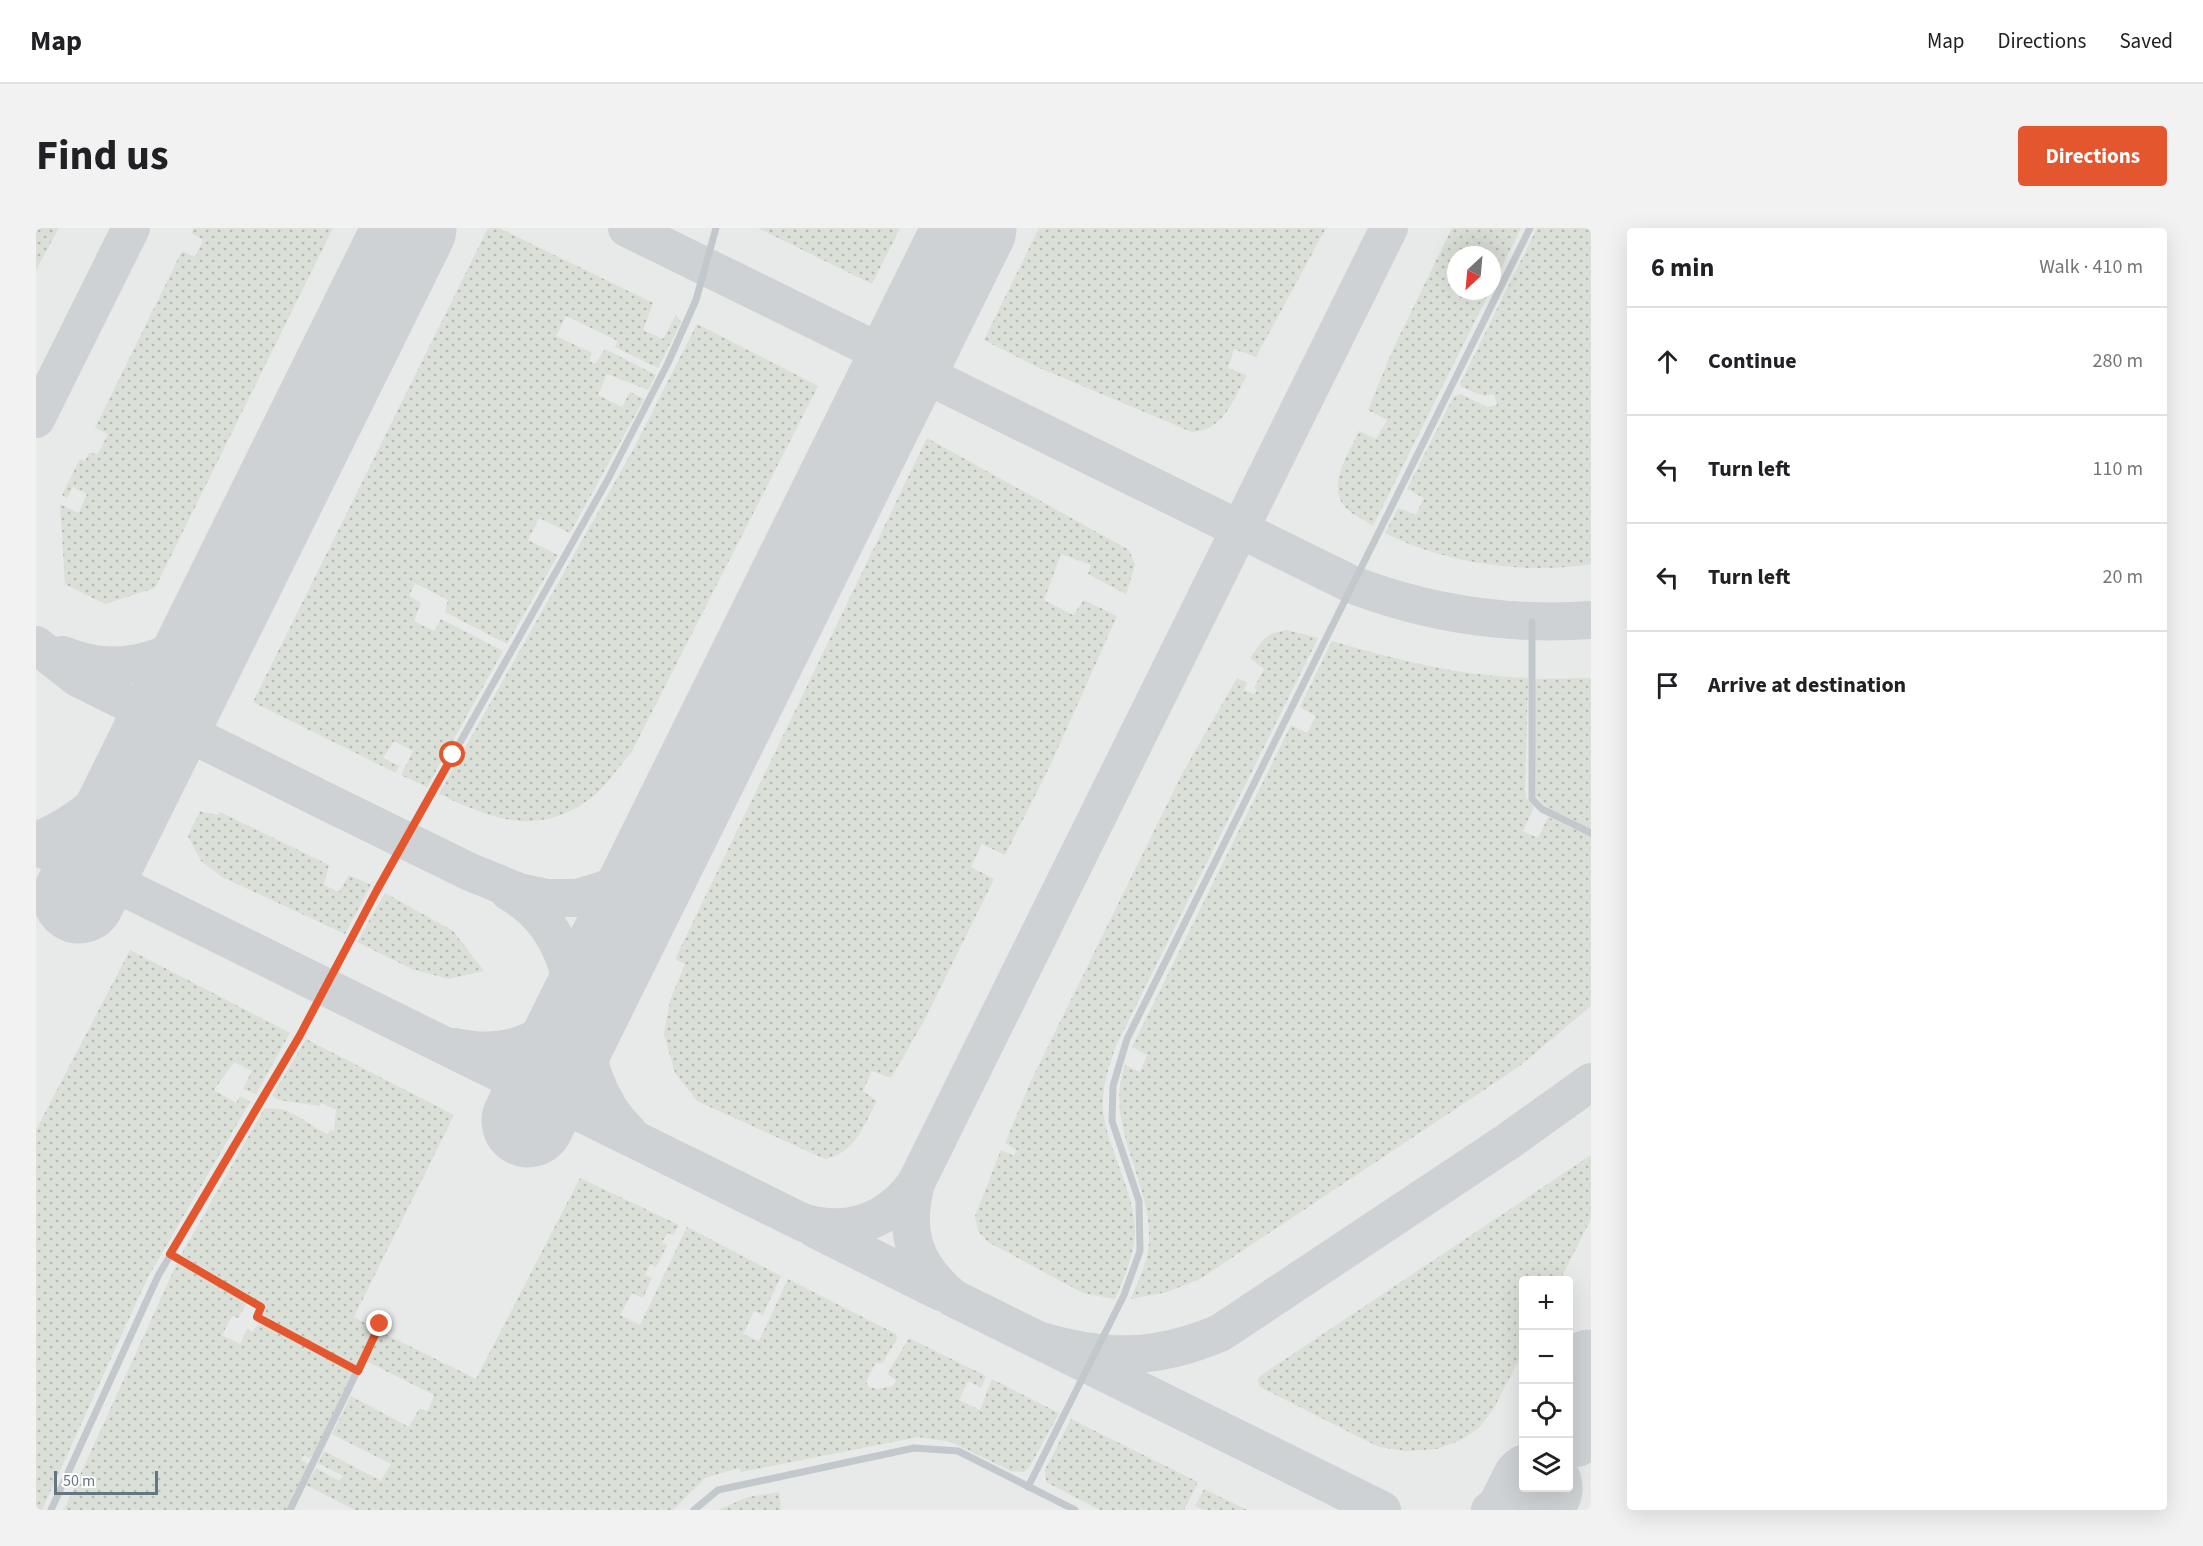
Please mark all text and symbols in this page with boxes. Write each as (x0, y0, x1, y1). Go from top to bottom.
text: Map (30, 21, 82, 61)
text: Map (1927, 26, 1965, 56)
text: Directions (1998, 26, 2086, 56)
text: Saved (2119, 26, 2173, 56)
text: Find us (36, 126, 169, 186)
button: Directions (2018, 126, 2167, 186)
north arrow (1447, 246, 1501, 300)
text: 6 min (1651, 249, 1714, 286)
text: Walk · 410 m (2039, 253, 2143, 281)
icon: ahead (1651, 345, 1684, 378)
text: Continue (1708, 345, 1797, 377)
text: 280 m (2093, 347, 2143, 375)
icon: left (1651, 453, 1684, 486)
text: Turn left (1708, 453, 1790, 485)
text: 110 m (2093, 455, 2143, 483)
icon: left (1651, 561, 1684, 594)
text: Turn left (1708, 561, 1790, 593)
text: 20 m (2103, 563, 2143, 591)
icon: arrive (1651, 669, 1684, 702)
text: Arrive at destination (1708, 669, 1906, 701)
route start (439, 741, 465, 767)
map controls (1519, 1276, 1573, 1492)
button: + (1519, 1276, 1573, 1330)
route end (366, 1310, 392, 1336)
button: − (1519, 1330, 1573, 1384)
button: locate (1519, 1384, 1573, 1438)
button: layers (1519, 1438, 1573, 1492)
scale bar (54, 1468, 158, 1496)
text: 50 m (63, 1470, 95, 1492)

